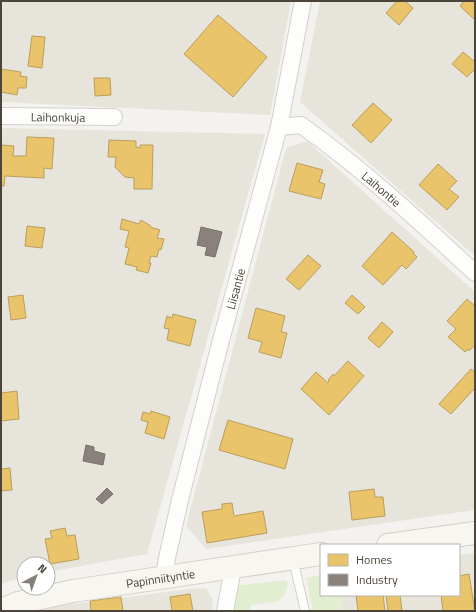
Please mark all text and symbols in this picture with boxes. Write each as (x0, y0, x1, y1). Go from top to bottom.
street label: Laihonkuja (31, 107, 85, 126)
street label: Laihontie (358, 166, 406, 211)
street label: Liisantie (220, 266, 250, 311)
legend (320, 544, 460, 596)
text: Homes (356, 550, 392, 569)
north arrow (16, 556, 56, 596)
text: N (34, 560, 51, 577)
street label: Papinniityntie (125, 563, 196, 592)
text: Industry (356, 570, 398, 589)

